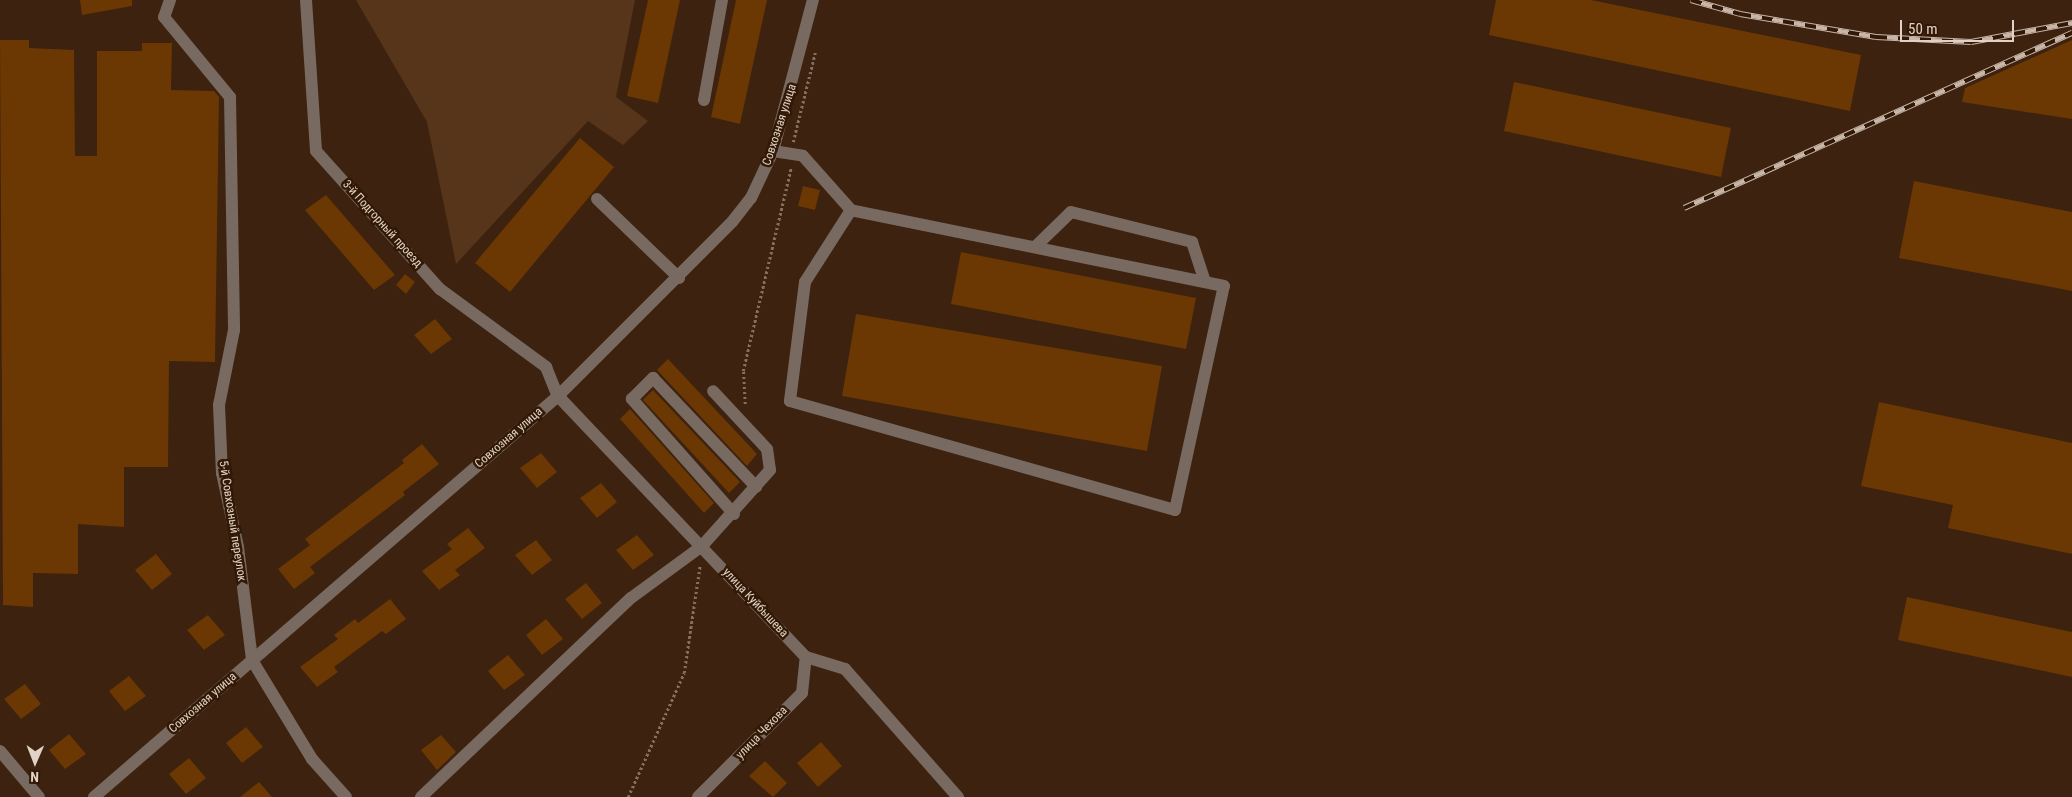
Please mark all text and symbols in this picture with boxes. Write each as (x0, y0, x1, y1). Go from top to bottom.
scale bar (1902, 10, 2016, 42)
text: 50 m (1908, 20, 1938, 38)
street label: Совхозная улица (760, 82, 800, 168)
street label: 3-й Подгорный проезд (339, 178, 425, 270)
street label: Совхозная улица (472, 405, 546, 471)
street label: 5-й Совхозный переулок (215, 460, 249, 582)
street label: улица Куйбышева (719, 565, 791, 641)
street label: Совхозная улица (166, 670, 240, 736)
street label: улица Чехова (733, 704, 791, 762)
north arrow (10, 737, 60, 787)
text: N (30, 769, 39, 785)

